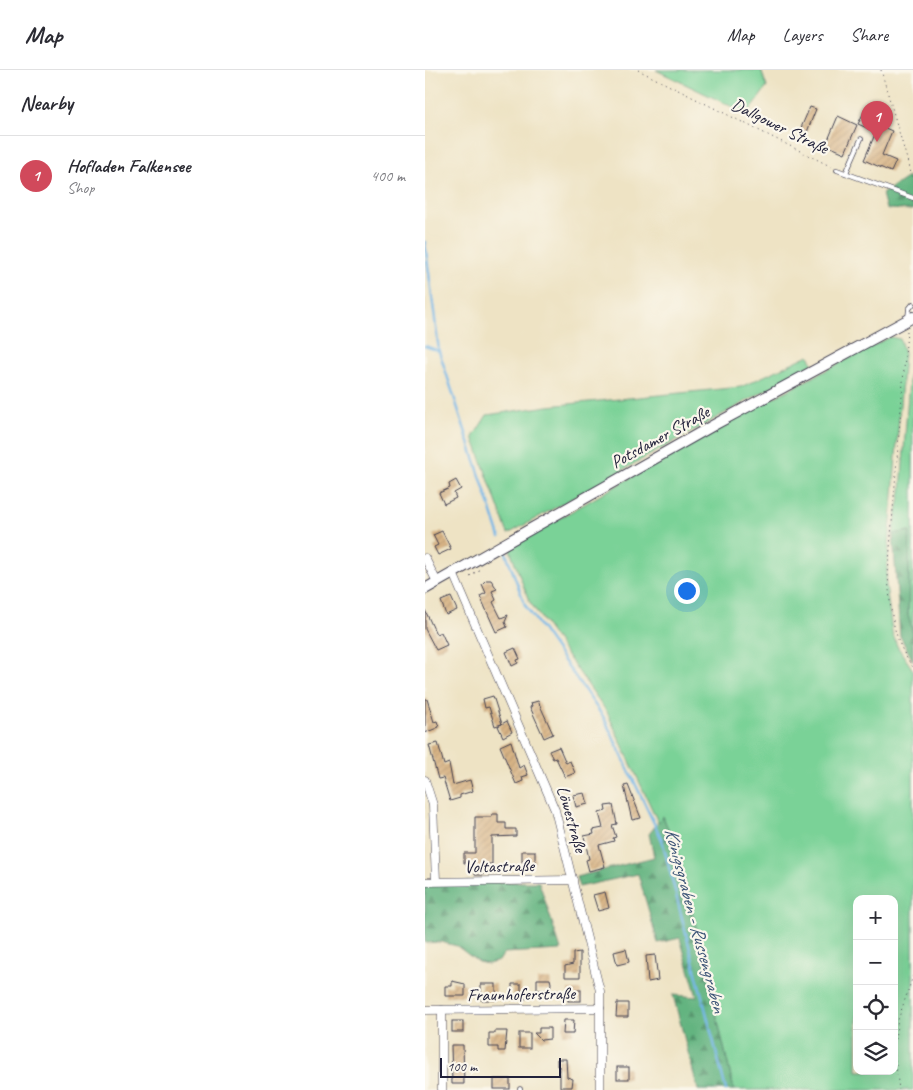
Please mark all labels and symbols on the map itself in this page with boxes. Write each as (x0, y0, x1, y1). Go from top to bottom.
street label: Dallgower Straße (728, 93, 833, 159)
pin: 1 (861, 101, 893, 142)
street label: Potsdamer Straße (607, 400, 714, 473)
your location (674, 578, 700, 604)
street label: Löwestraße (552, 783, 592, 856)
water label: Königsgraben - Russengraben (659, 825, 732, 1016)
street label: Voltastraße (464, 854, 535, 878)
street label: Fraunhoferstraße (467, 982, 576, 1006)
scale bar (440, 1055, 561, 1078)

